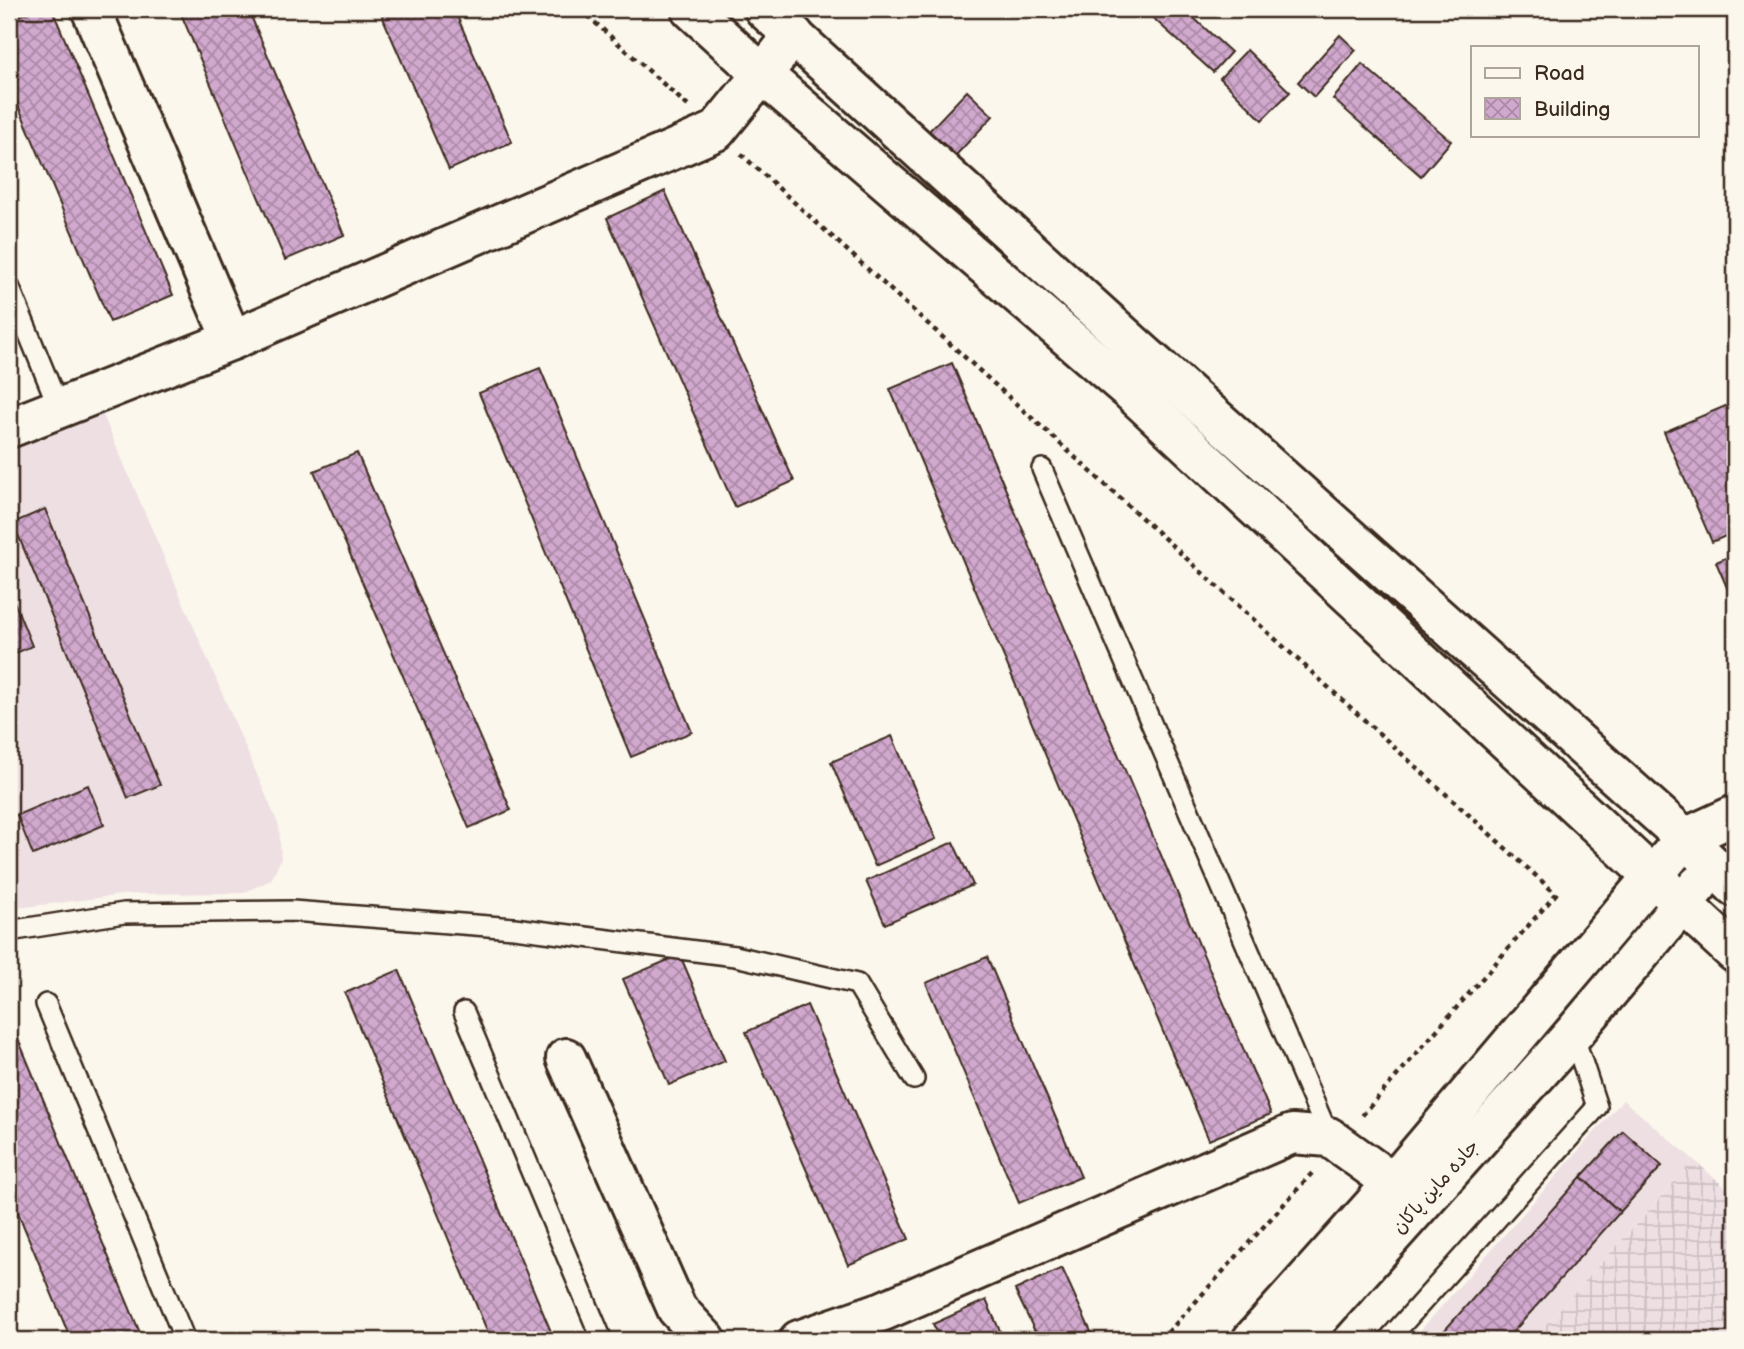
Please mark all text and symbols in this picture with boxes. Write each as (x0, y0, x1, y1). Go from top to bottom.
legend (1471, 46, 1698, 136)
text: Road (1534, 61, 1585, 86)
text: Building (1534, 97, 1610, 122)
street label: جاده ماین پاکان (1388, 1135, 1484, 1239)

